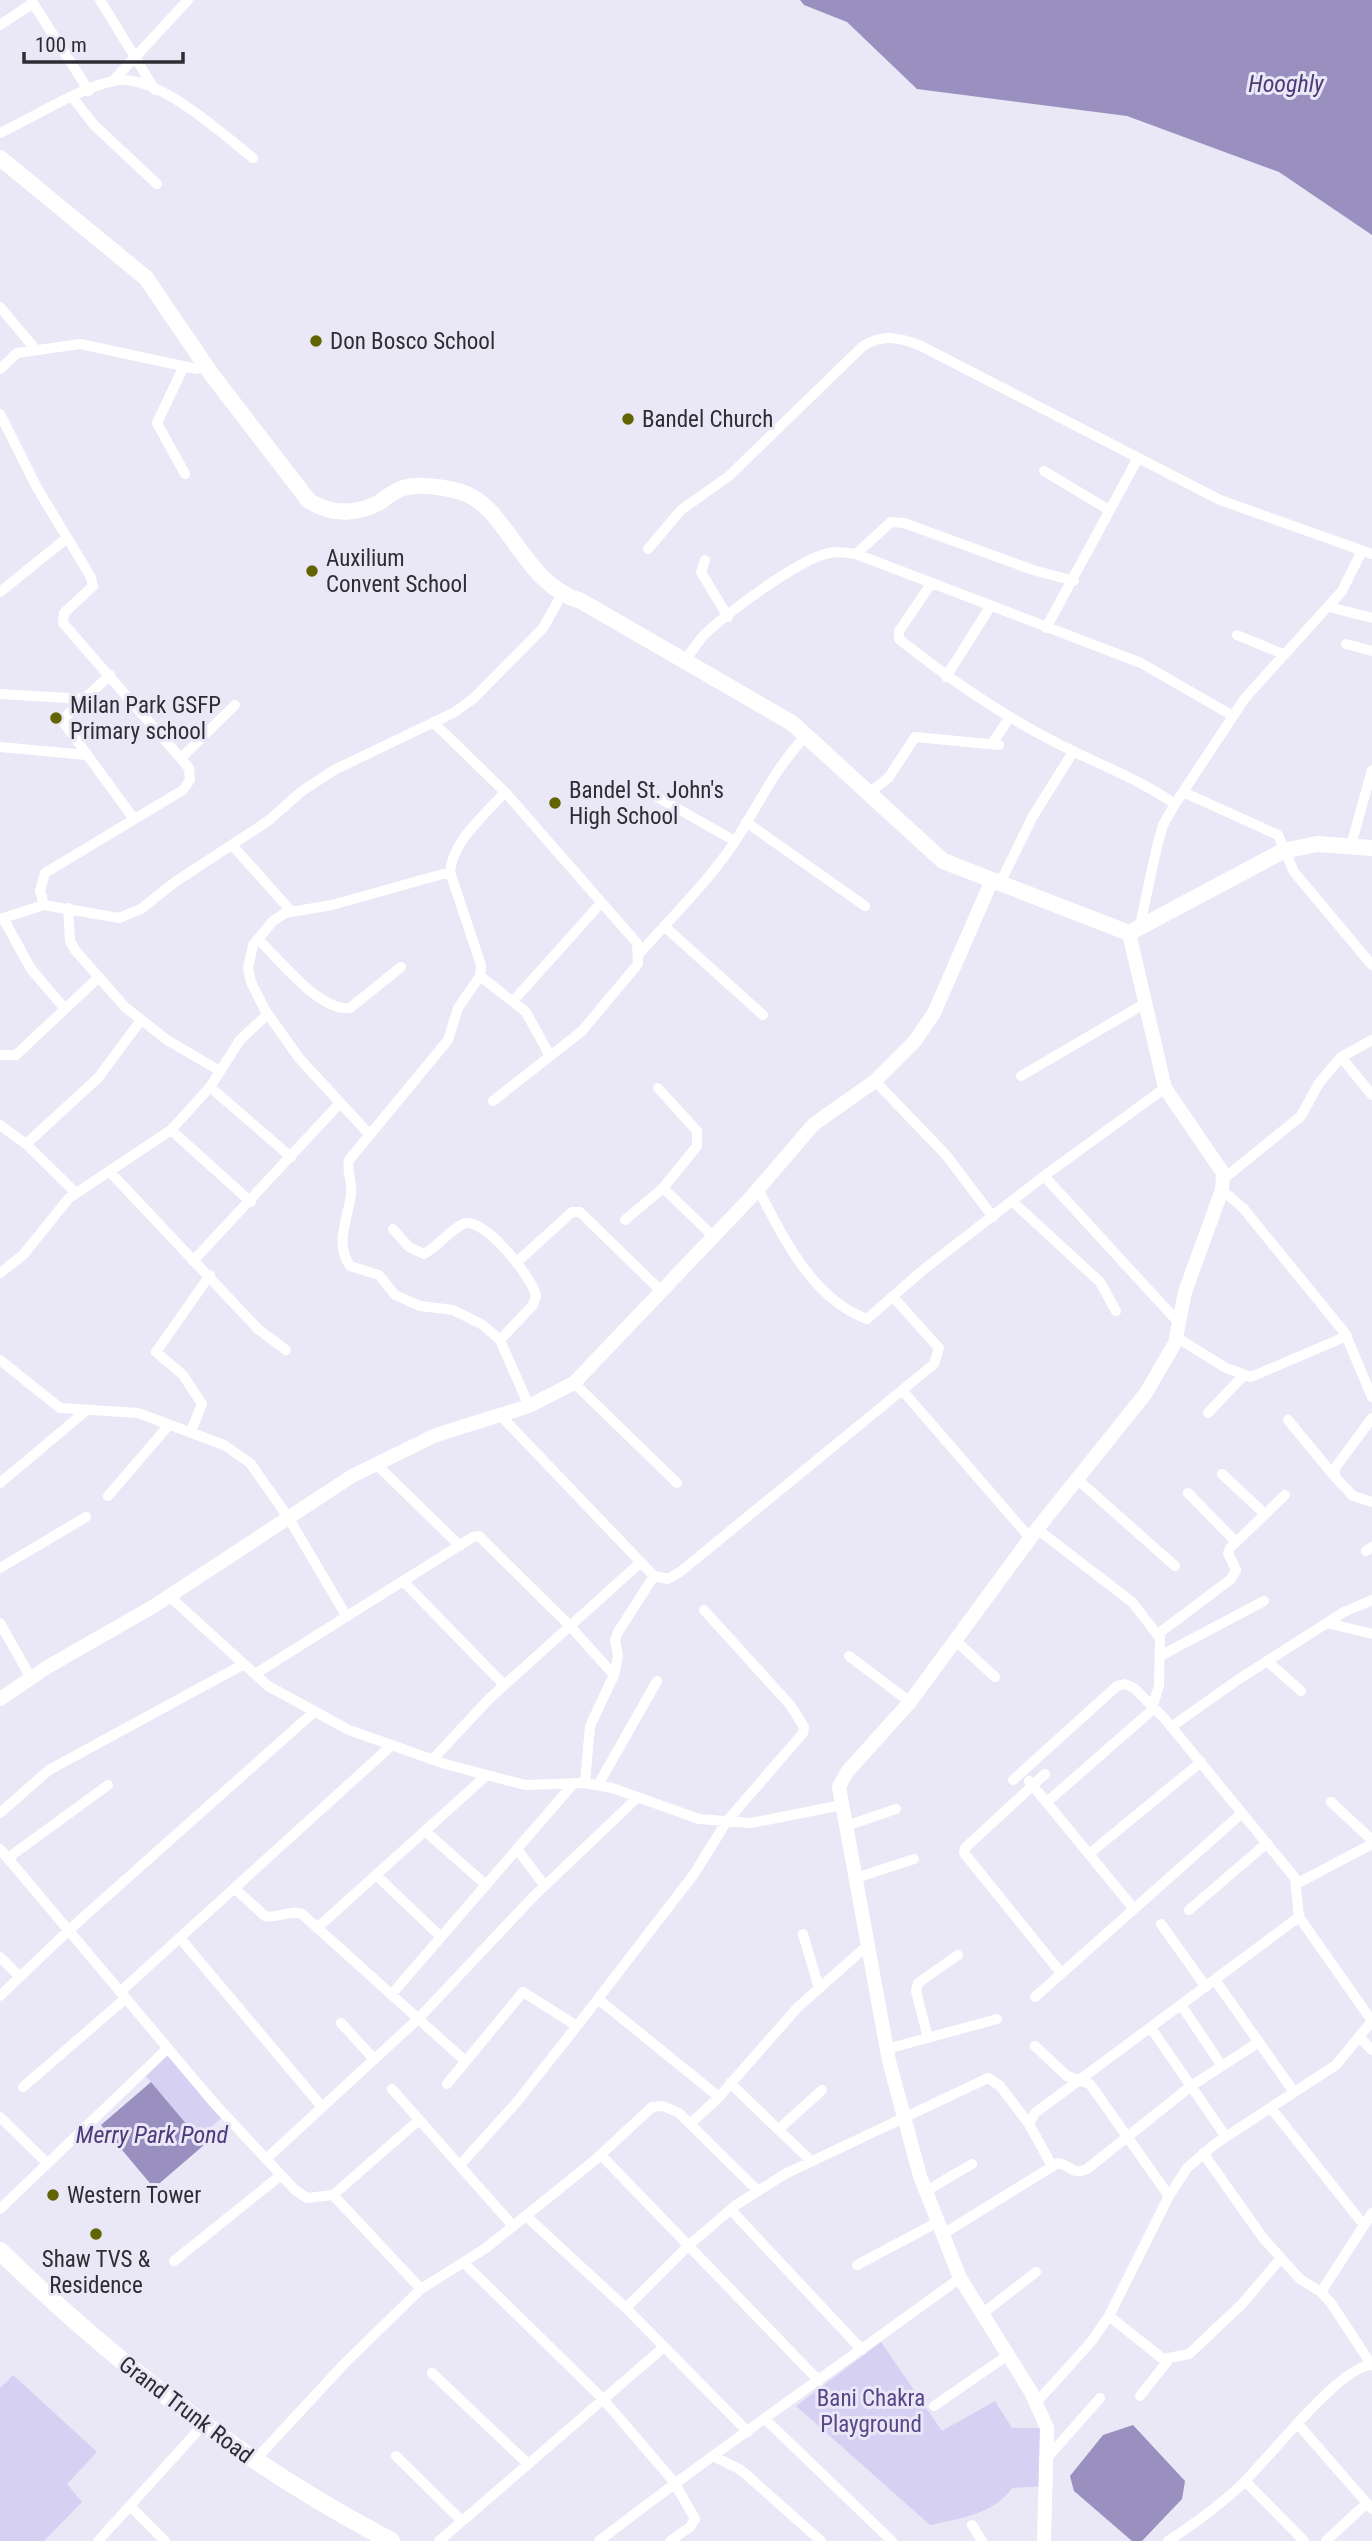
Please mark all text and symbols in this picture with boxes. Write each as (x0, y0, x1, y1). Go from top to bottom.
scale bar (24, 21, 184, 65)
text: 100 m (35, 33, 87, 57)
water label: Hooghly (1248, 70, 1325, 98)
place label: Don Bosco School (330, 328, 495, 355)
marker: Don Bosco School (308, 333, 324, 349)
place label: Bandel Church (642, 406, 773, 433)
marker: Bandel Church (620, 411, 636, 427)
place label: Auxilium Convent School (326, 545, 467, 598)
marker: Auxilium Convent School (304, 563, 320, 579)
place label: Milan Park GSFP Primary school (70, 692, 221, 745)
marker: Milan Park GSFP Primary school (48, 710, 64, 726)
place label: Bandel St. John's High School (569, 777, 724, 830)
marker: Bandel St. John's High School (547, 795, 563, 811)
water label: Merry Park Pond (76, 2121, 229, 2149)
place label: Western Tower (67, 2182, 201, 2209)
marker: Western Tower (45, 2187, 61, 2203)
marker: Shaw TVS & Residence (88, 2226, 104, 2242)
place label: Shaw TVS & Residence (42, 2246, 151, 2299)
street label: Grand Trunk Road (114, 2351, 258, 2469)
park label: Bani Chakra Playground (817, 2385, 925, 2438)

